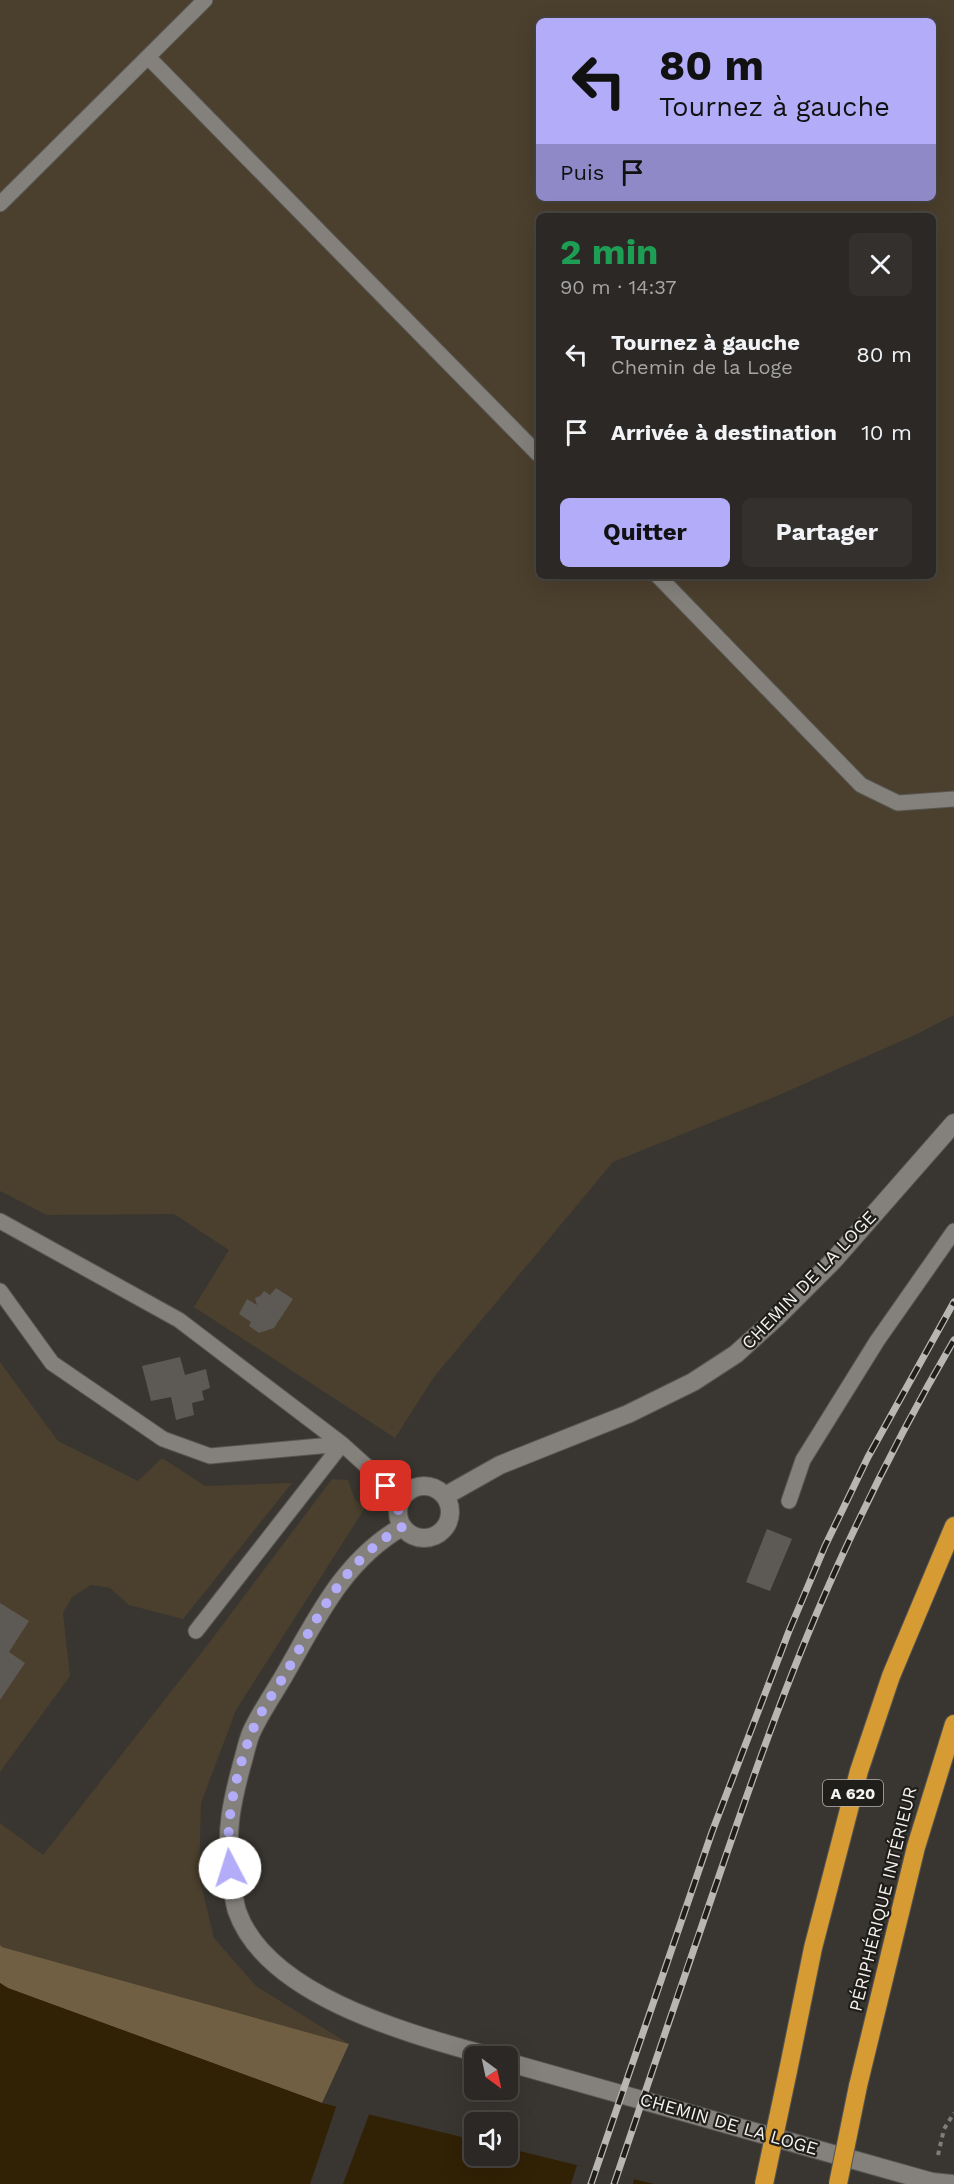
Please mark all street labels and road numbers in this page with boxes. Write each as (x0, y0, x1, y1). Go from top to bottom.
street label: CHEMIN DE LA LOGE (737, 1206, 880, 1353)
road number: A 620 (823, 1780, 883, 1806)
street label: PÉRIPHÉRIQUE INTÉRIEUR (844, 1784, 921, 2013)
street label: CHEMIN DE LA LOGE (638, 2088, 821, 2159)

